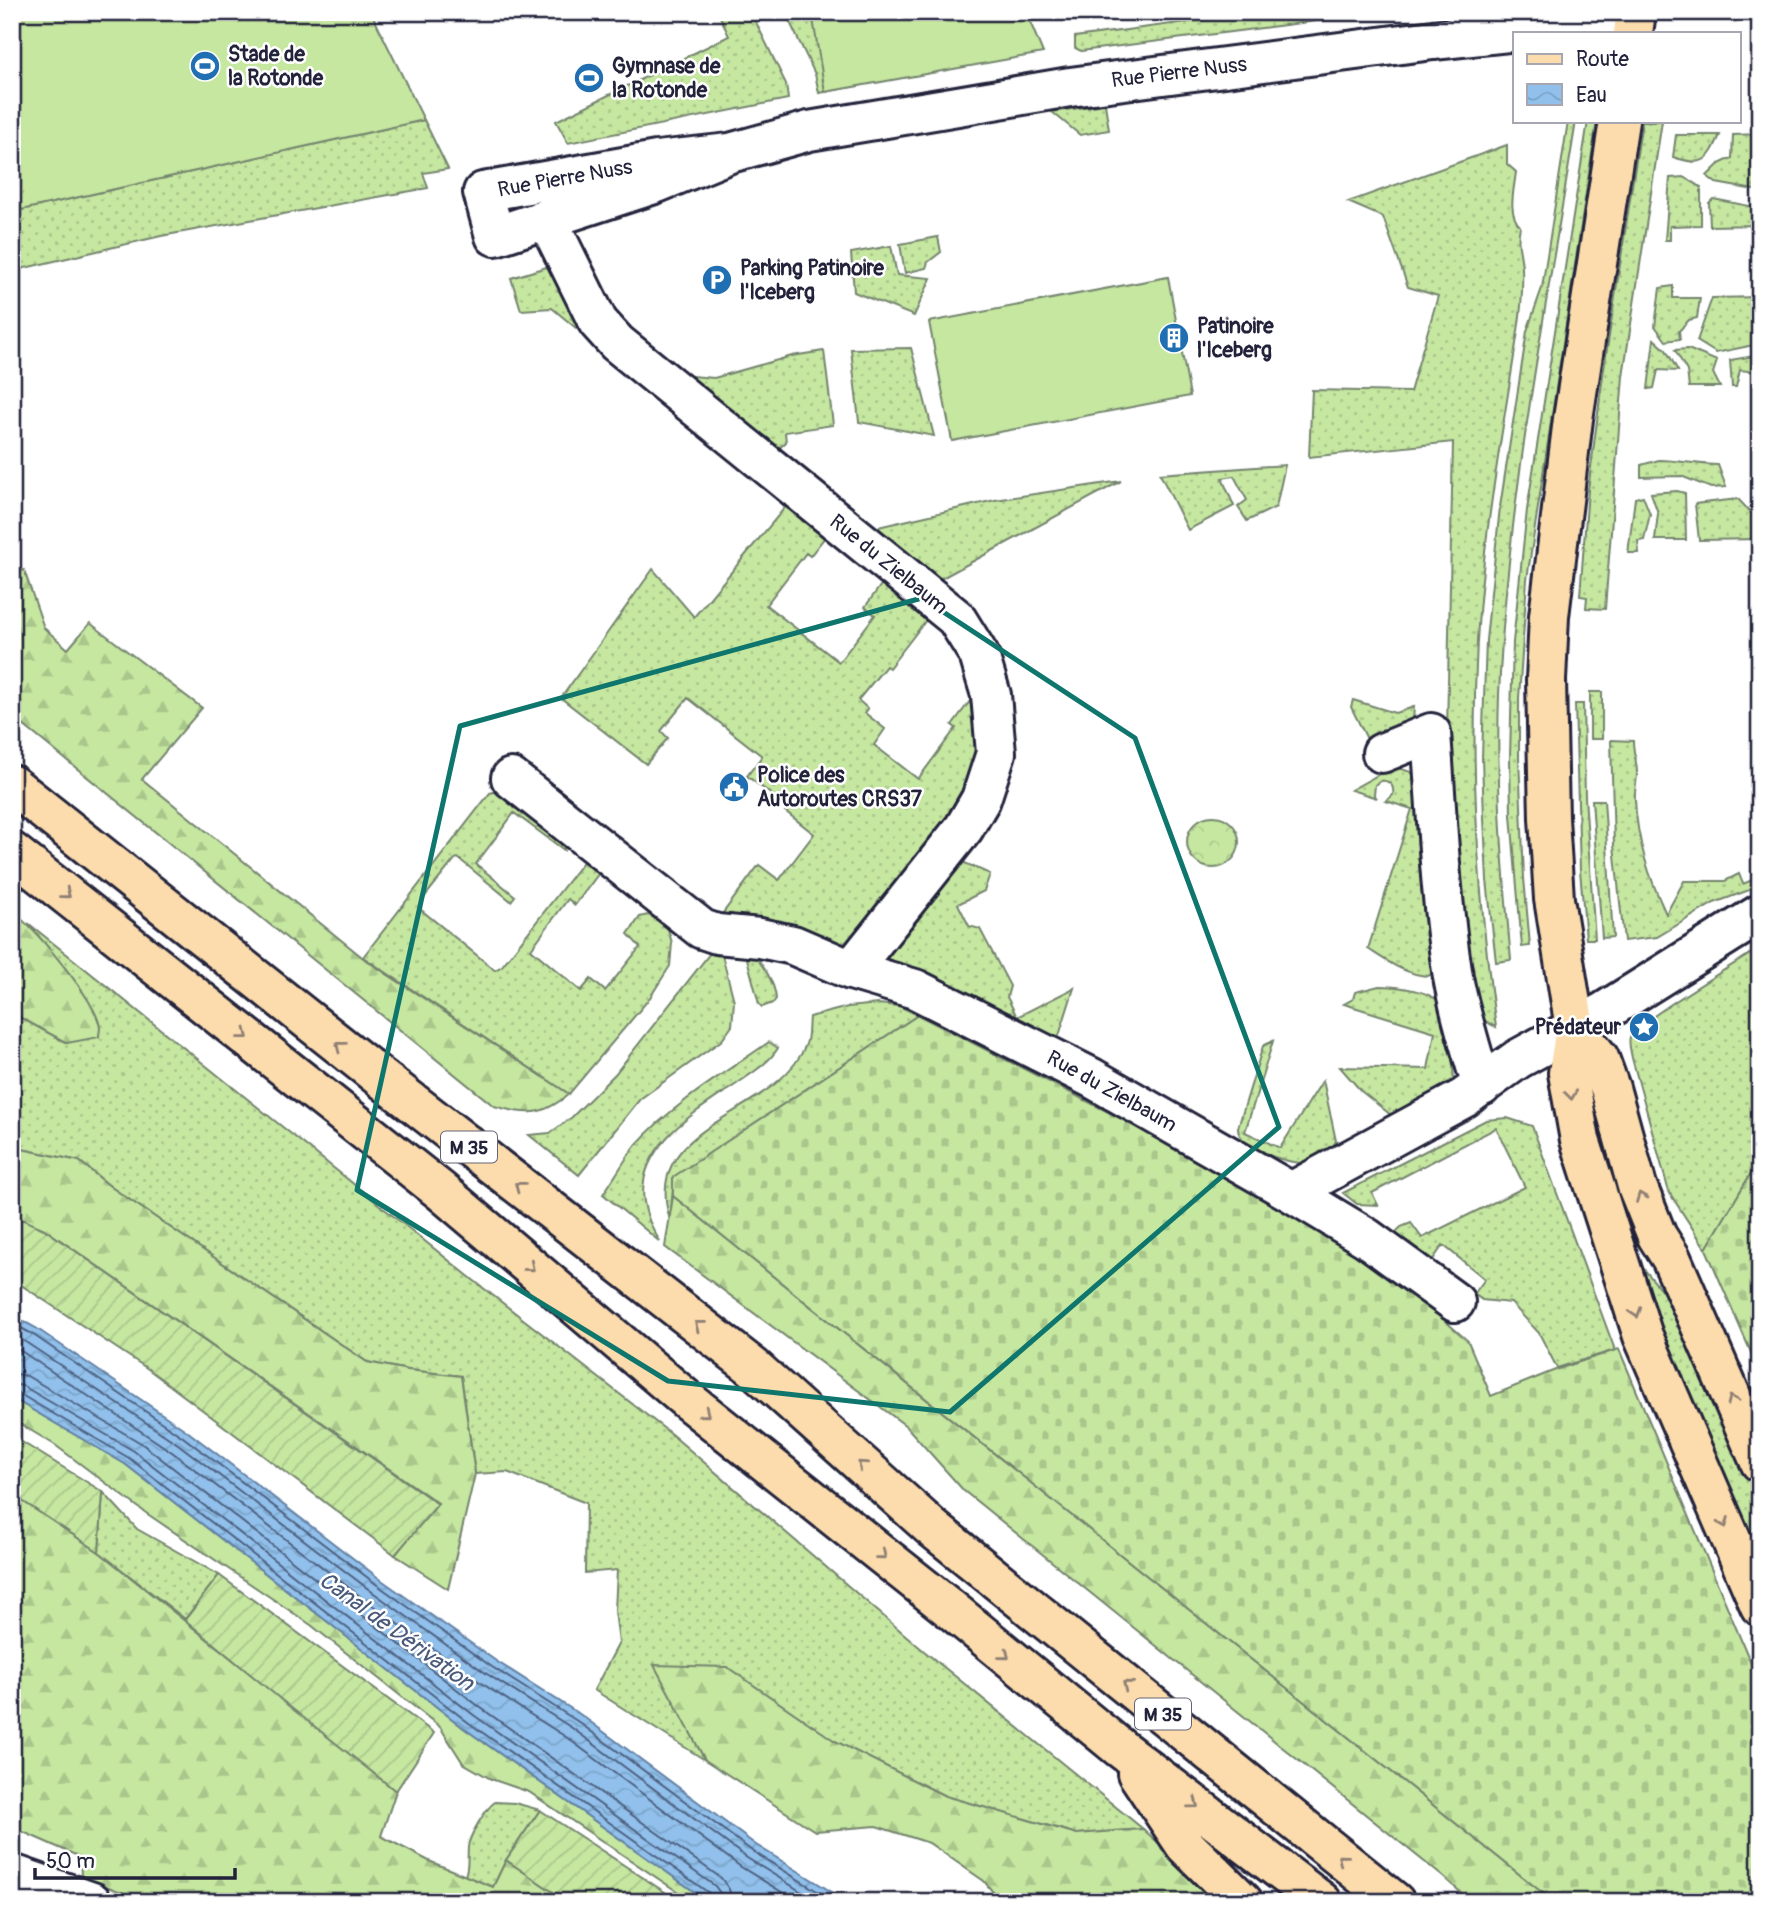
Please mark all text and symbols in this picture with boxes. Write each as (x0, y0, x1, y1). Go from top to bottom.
legend (1513, 32, 1740, 122)
place label: Stade de la Rotonde (228, 41, 324, 92)
text: Route (1576, 46, 1629, 73)
sports icon: Stade de la Rotonde (188, 49, 222, 83)
street label: Rue Pierre Nuss (1110, 51, 1249, 94)
place label: Gymnase de la Rotonde (612, 53, 721, 104)
sports icon: Gymnase de la Rotonde (572, 61, 606, 95)
text: Eau (1576, 82, 1607, 109)
street label: Rue Pierre Nuss (496, 153, 635, 204)
place label: Parking Patinoire l'Iceberg (740, 255, 885, 306)
parking icon: Parking Patinoire l'Iceberg (700, 263, 734, 297)
place label: Patinoire l'Iceberg (1197, 313, 1274, 364)
building icon: Patinoire l'Iceberg (1157, 321, 1191, 355)
street label: Rue du Zielbaum (824, 508, 953, 620)
place label: Police des Autoroutes CRS37 (757, 762, 923, 813)
public building icon: Police des Autoroutes CRS37 (717, 770, 751, 804)
one-way arrow (58, 885, 71, 898)
place icon: Prédateur (1627, 1010, 1661, 1044)
place label: Prédateur (1535, 1014, 1621, 1041)
one-way arrow (236, 1027, 249, 1040)
one-way arrow (335, 1041, 347, 1054)
street label: Rue du Zielbaum (1042, 1045, 1182, 1138)
one-way arrow (1564, 1090, 1579, 1101)
road number: M 35 (441, 1132, 497, 1162)
one-way arrow (514, 1181, 527, 1194)
one-way arrow (1636, 1191, 1650, 1203)
one-way arrow (522, 1259, 535, 1271)
one-way arrow (1628, 1307, 1642, 1319)
one-way arrow (694, 1320, 706, 1333)
one-way arrow (1727, 1394, 1741, 1406)
one-way arrow (697, 1405, 709, 1418)
one-way arrow (857, 1461, 870, 1473)
one-way arrow (1716, 1516, 1730, 1528)
one-way arrow (874, 1547, 887, 1559)
water label: Canal de Dérivation (313, 1565, 481, 1698)
one-way arrow (998, 1646, 1010, 1659)
one-way arrow (1123, 1680, 1135, 1693)
road number: M 35 (1135, 1698, 1191, 1730)
one-way arrow (1186, 1796, 1198, 1809)
scale bar (35, 1837, 234, 1881)
text: 50 m (46, 1848, 95, 1875)
one-way arrow (1338, 1854, 1350, 1867)

